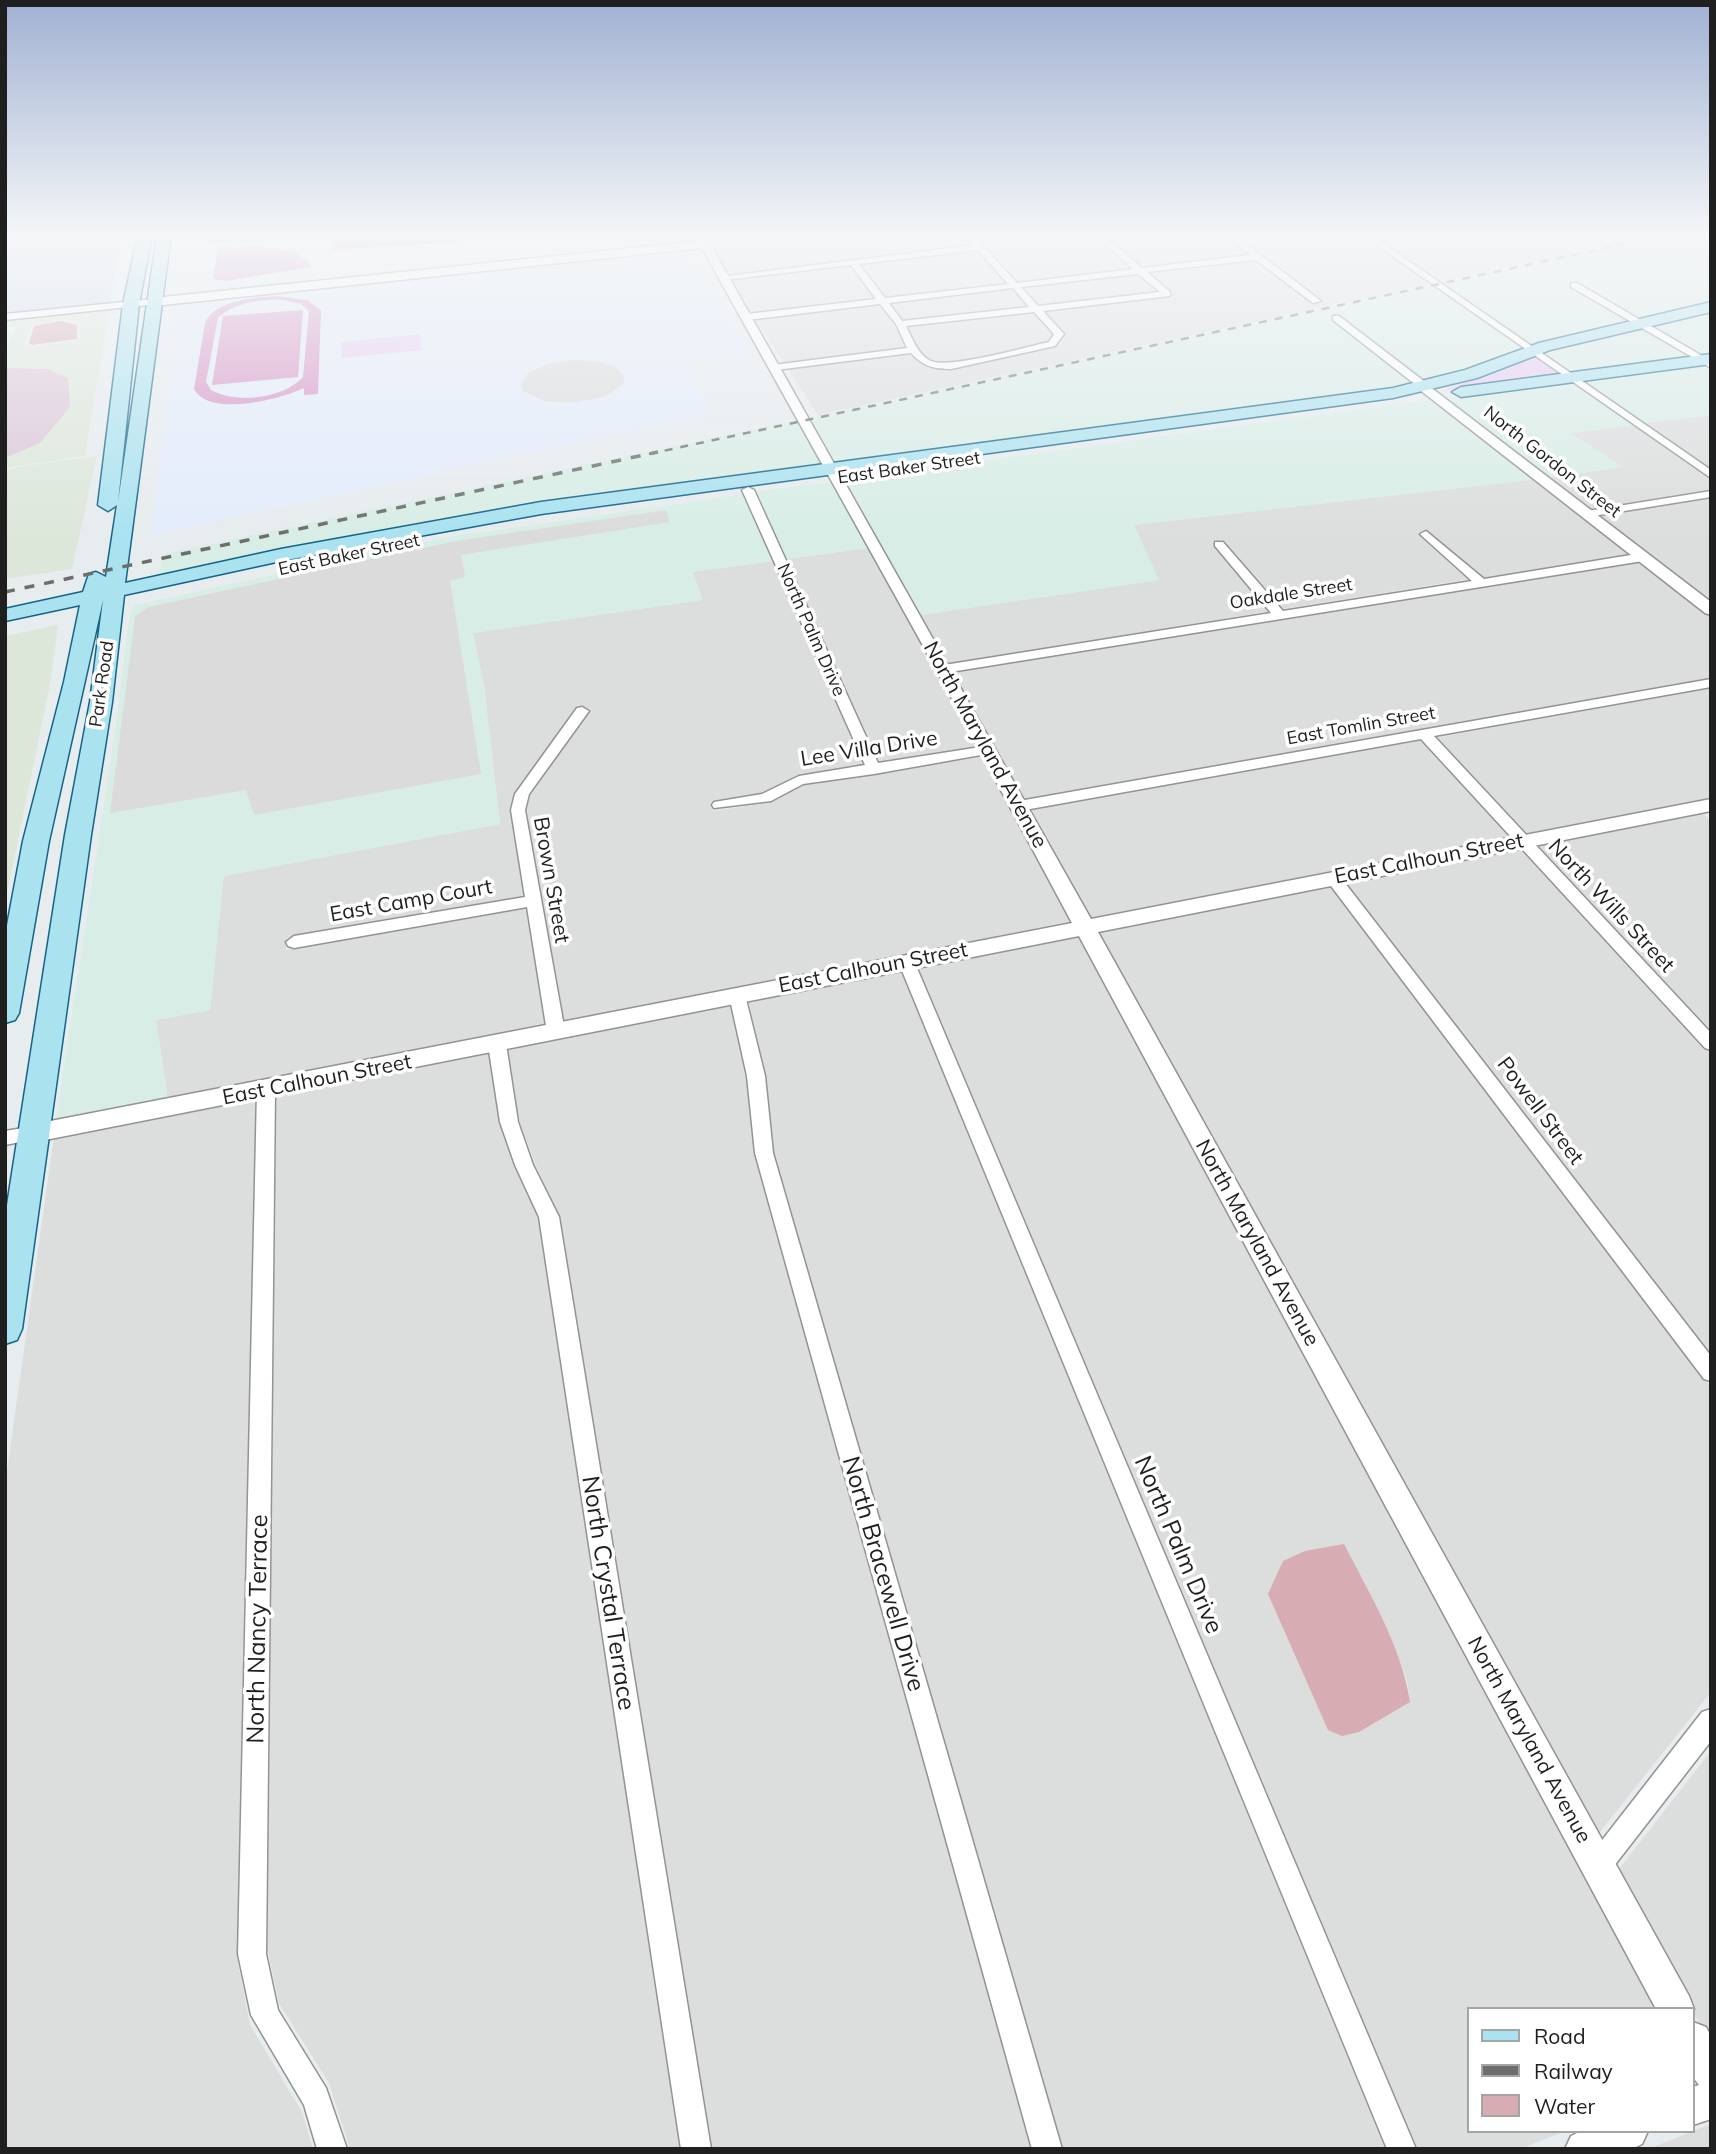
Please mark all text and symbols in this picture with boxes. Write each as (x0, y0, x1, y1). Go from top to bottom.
street label: North Gordon Street (1479, 402, 1625, 522)
street label: East Baker Street (836, 447, 982, 489)
street label: East Baker Street (276, 529, 422, 581)
street label: North Palm Drive (772, 560, 850, 700)
street label: Oakdale Street (1228, 574, 1354, 614)
street label: North Maryland Avenue (918, 637, 1052, 853)
street label: Park Road (85, 640, 119, 728)
street label: East Tomlin Street (1285, 702, 1437, 750)
street label: Lee Villa Drive (799, 726, 939, 772)
street label: Brown Street (528, 815, 574, 945)
street label: East Calhoun Street (1332, 828, 1526, 890)
street label: North Wills Street (1543, 834, 1679, 978)
street label: East Camp Court (328, 874, 494, 928)
street label: East Calhoun Street (776, 937, 970, 999)
street label: East Calhoun Street (220, 1049, 414, 1111)
street label: Powell Street (1491, 1052, 1589, 1170)
street label: North Maryland Avenue (1190, 1135, 1324, 1351)
street label: North Palm Drive (1128, 1452, 1228, 1638)
street label: North Bracewell Drive (836, 1453, 930, 1695)
street label: North Crystal Terrace (575, 1474, 641, 1712)
street label: North Nancy Terrace (242, 1514, 274, 1744)
street label: North Maryland Avenue (1462, 1632, 1596, 1848)
legend (1468, 2007, 1695, 2133)
text: Road (1534, 2023, 1585, 2049)
text: Railway (1534, 2058, 1613, 2084)
text: Water (1534, 2093, 1595, 2119)

